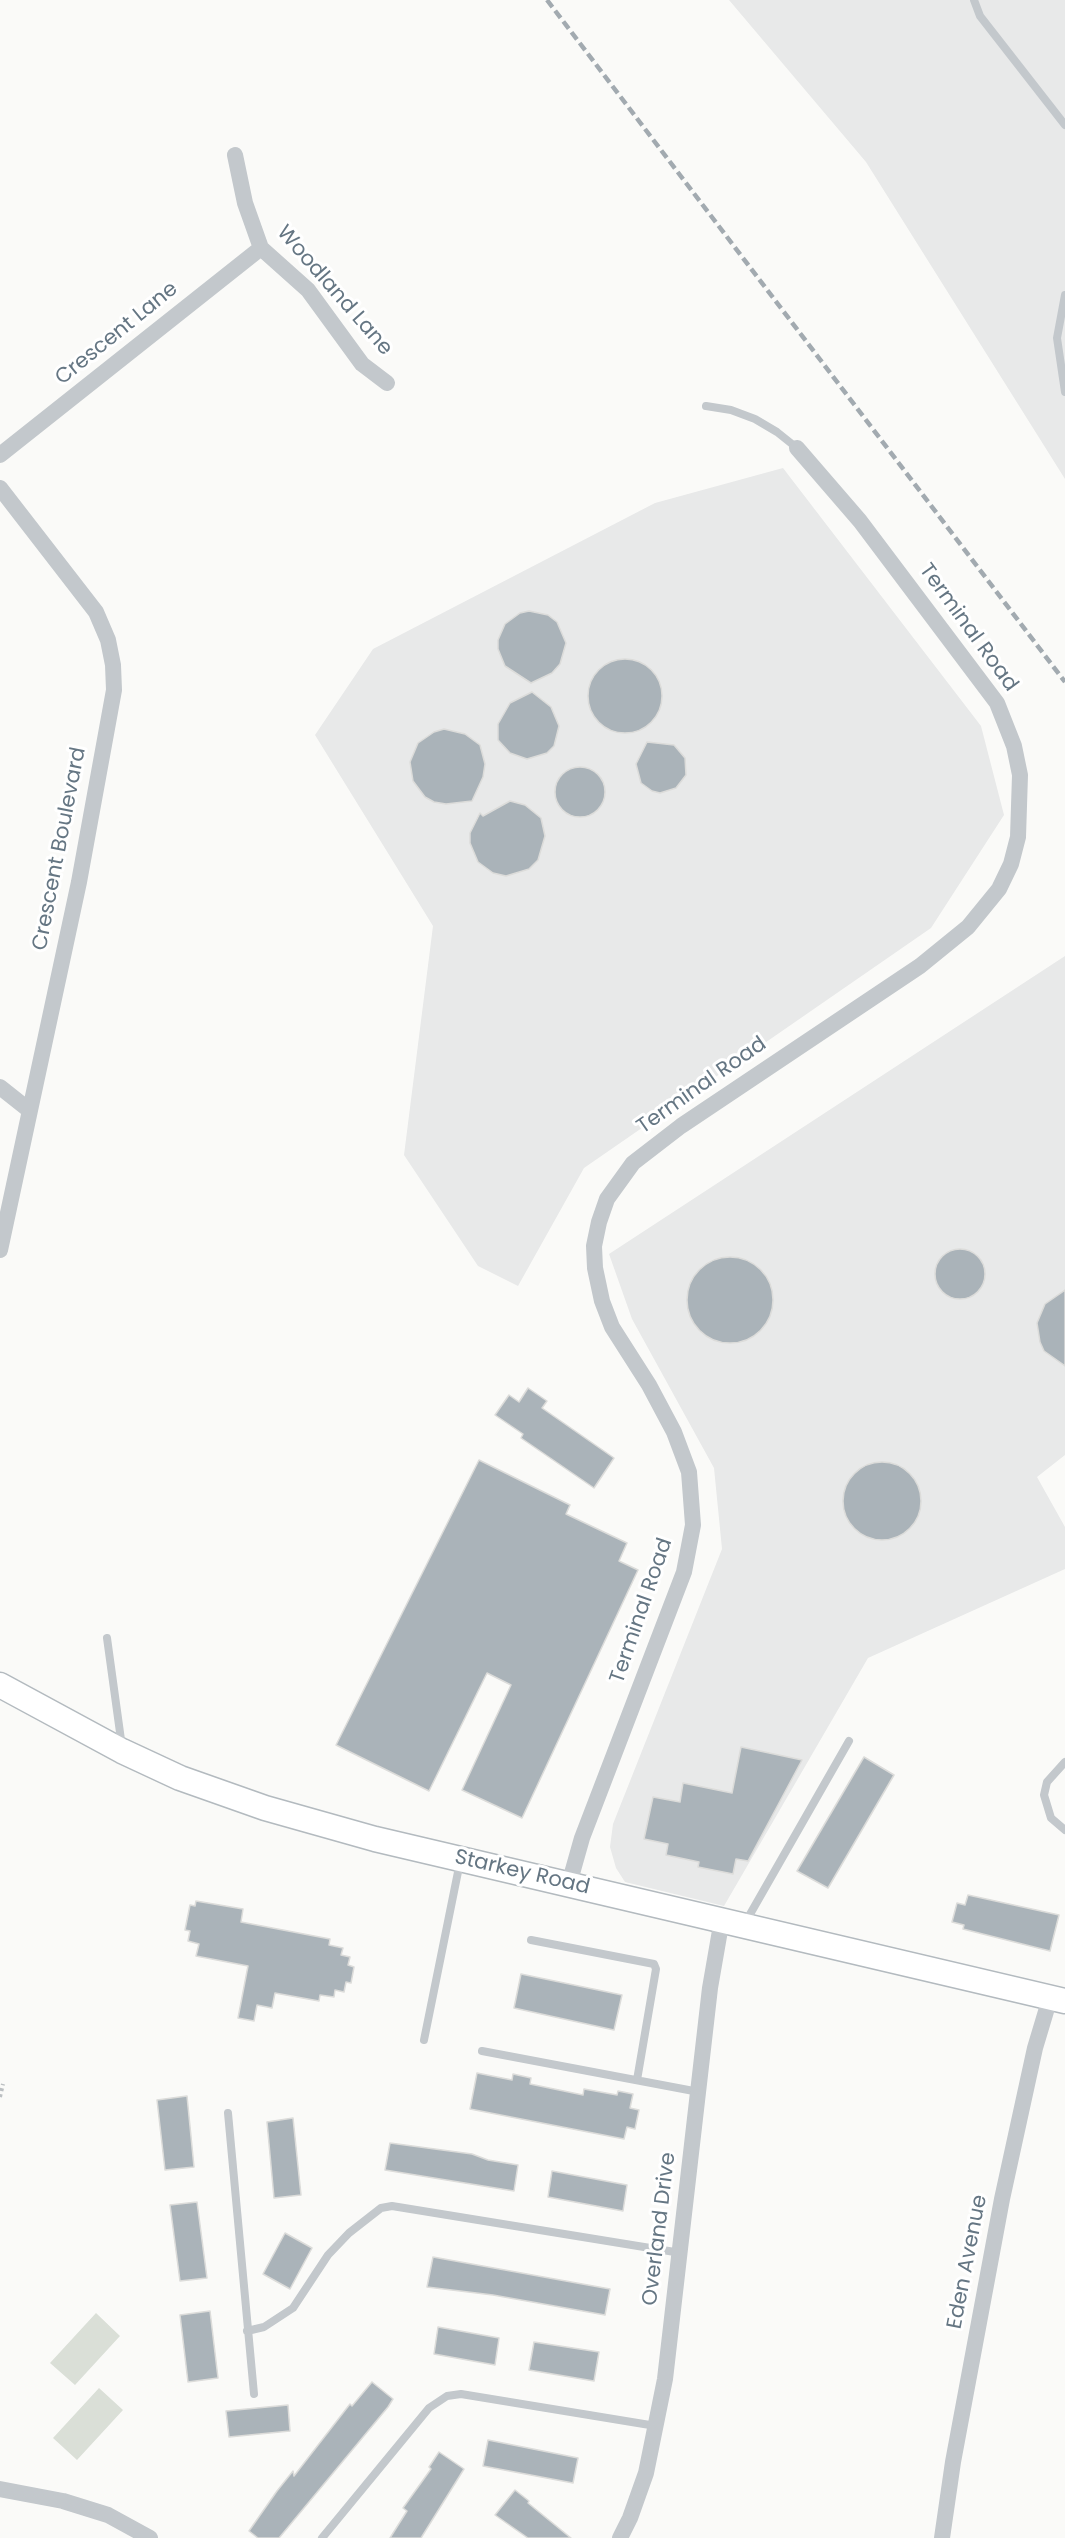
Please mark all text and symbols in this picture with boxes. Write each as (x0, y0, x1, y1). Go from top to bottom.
street label: Woodland Lane (271, 221, 397, 361)
street label: Crescent Lane (51, 277, 183, 391)
street label: Terminal Road (913, 559, 1023, 697)
street label: Crescent Boulevard (28, 745, 92, 953)
street label: Terminal Road (633, 1032, 771, 1140)
street label: Terminal Road (605, 1535, 679, 1687)
street label: Starkey Road (452, 1845, 592, 1901)
street label: Overland Drive (638, 2151, 682, 2307)
street label: Eden Avenue (943, 2193, 993, 2331)

